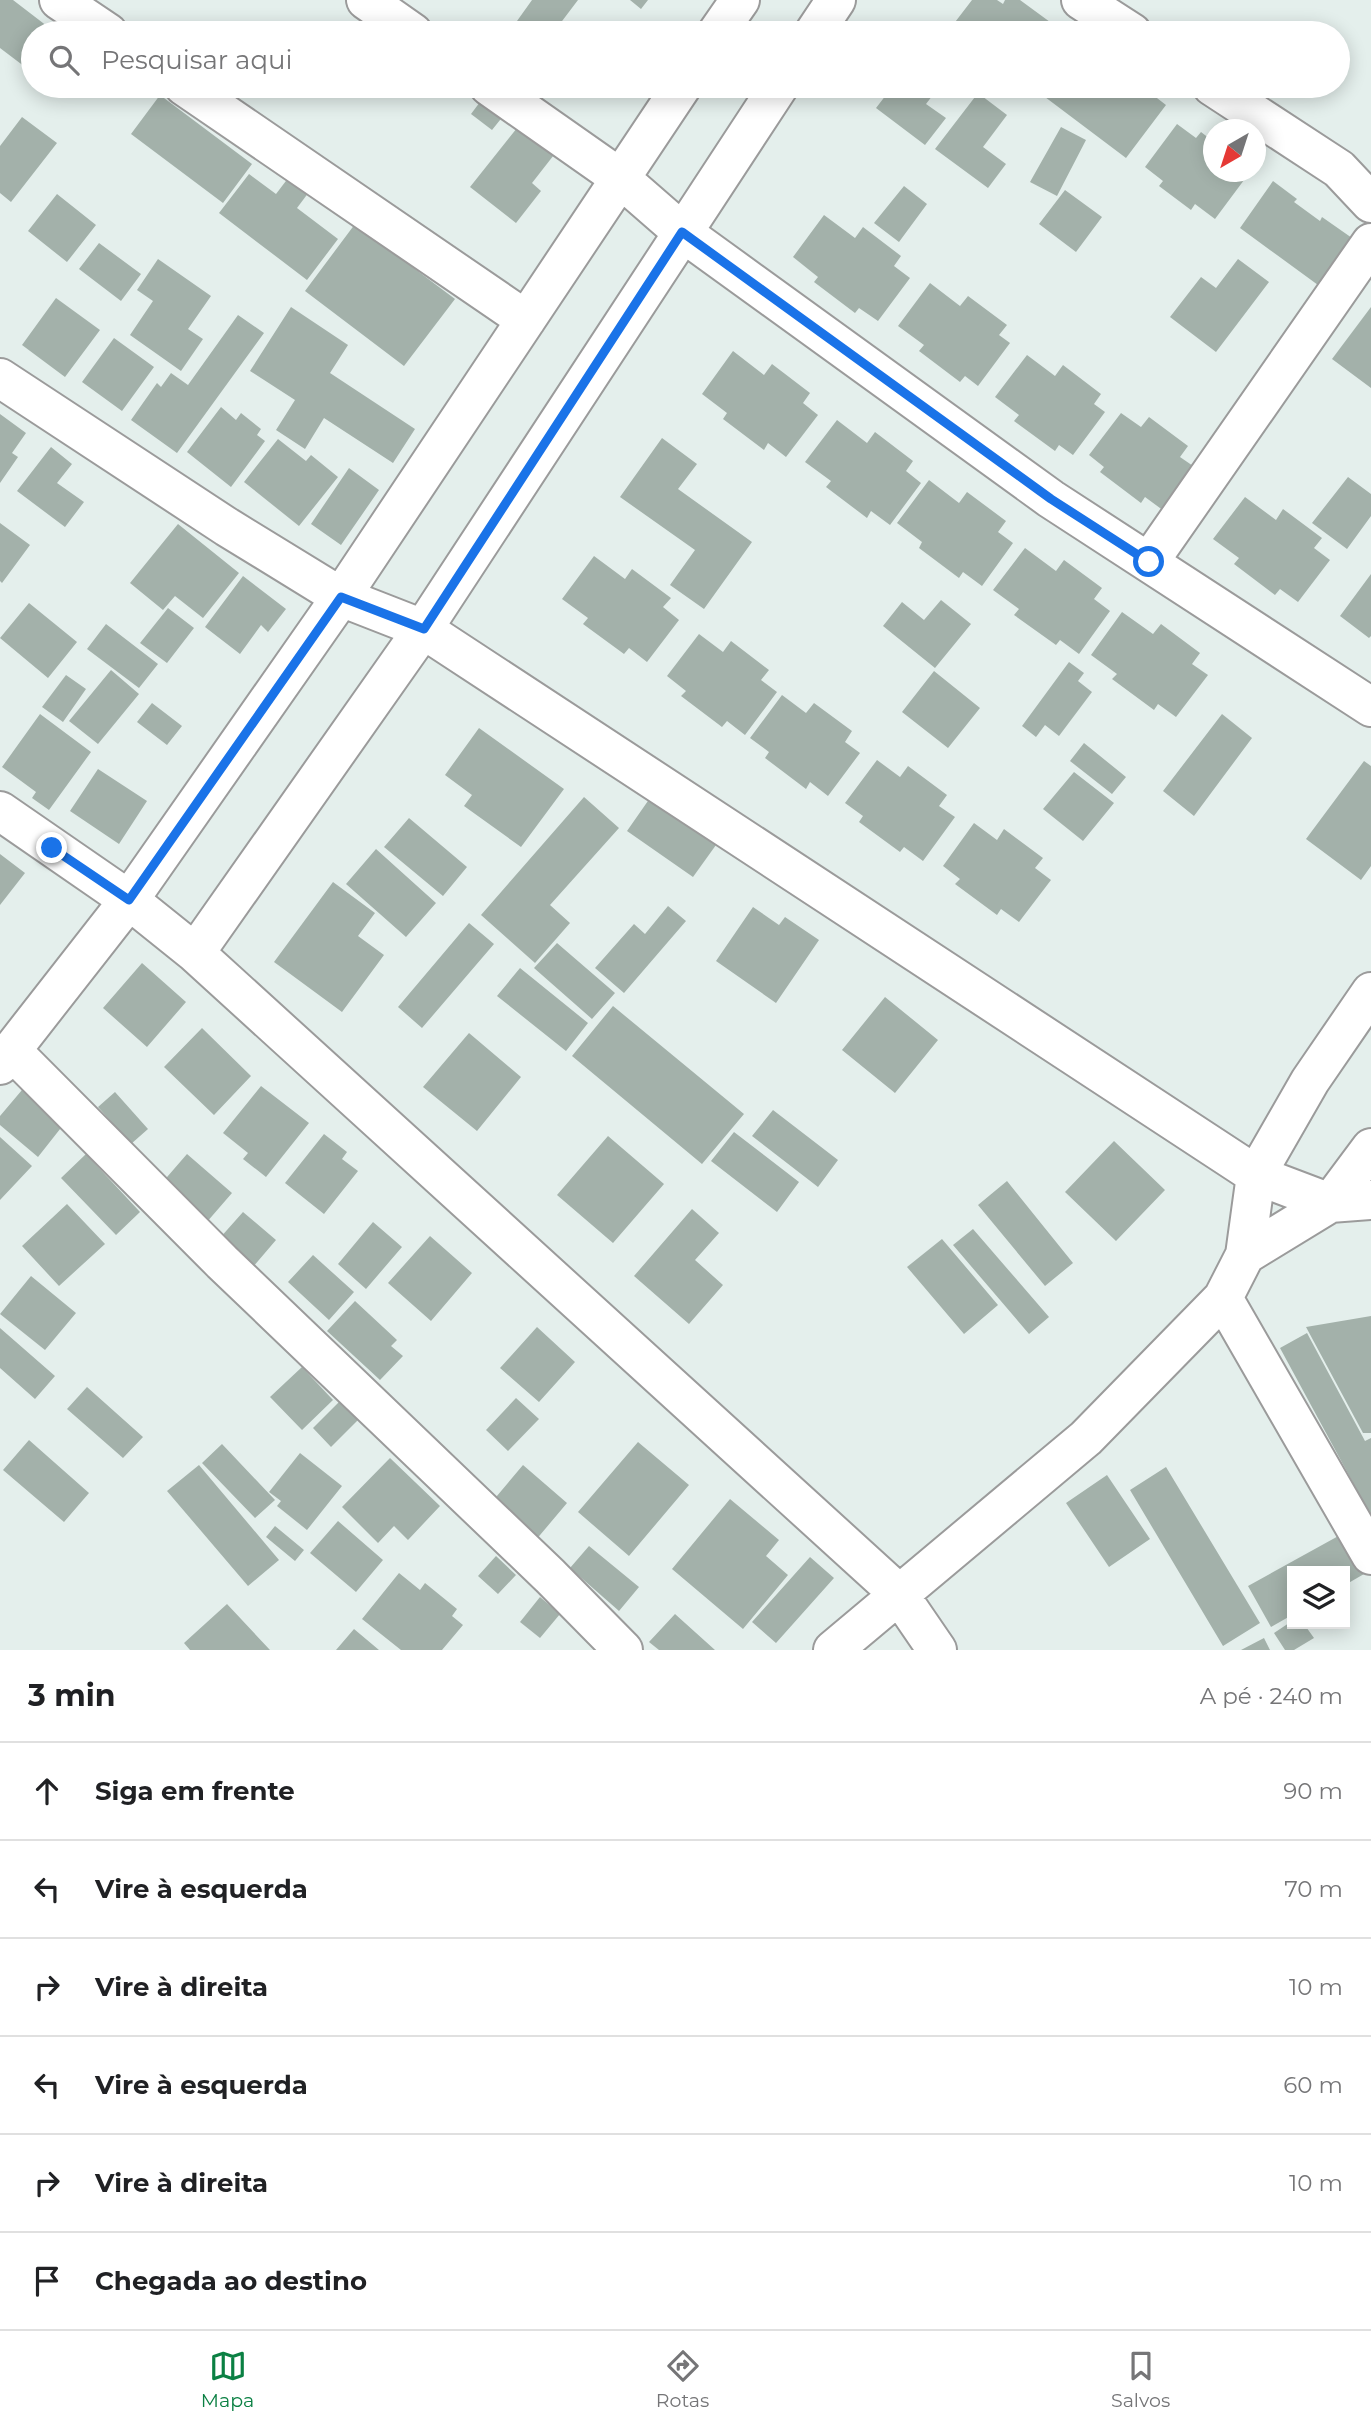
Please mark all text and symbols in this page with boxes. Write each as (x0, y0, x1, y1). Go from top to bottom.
search box (21, 21, 1350, 98)
icon: search (45, 41, 83, 79)
text: Pesquisar aqui (101, 44, 293, 76)
north arrow (1203, 119, 1266, 182)
route start (1133, 546, 1164, 577)
route end (36, 832, 67, 863)
map controls (1287, 1566, 1350, 1629)
button: layers (1287, 1566, 1350, 1629)
text: 3 min (28, 1677, 115, 1714)
text: A pé · 240 m (1200, 1682, 1343, 1710)
icon: ahead (28, 1772, 66, 1810)
text: Siga em frente (95, 1775, 295, 1807)
text: 90 m (1283, 1777, 1343, 1805)
icon: left (28, 1870, 66, 1908)
text: Vire à esquerda (95, 1873, 308, 1905)
text: 70 m (1284, 1875, 1343, 1903)
icon: right (28, 1968, 66, 2006)
text: Vire à direita (95, 1971, 268, 2003)
text: 10 m (1289, 1973, 1343, 2001)
icon: left (28, 2066, 66, 2104)
text: Vire à esquerda (95, 2069, 308, 2101)
text: 60 m (1283, 2071, 1343, 2099)
icon: right (28, 2164, 66, 2202)
text: Vire à direita (95, 2167, 268, 2199)
text: 10 m (1289, 2169, 1343, 2197)
icon: arrive (28, 2262, 66, 2300)
text: Chegada ao destino (95, 2265, 367, 2297)
tab: Mapa (201, 2347, 254, 2412)
tab: Rotas (656, 2347, 709, 2412)
tab: Salvos (1111, 2347, 1170, 2412)

